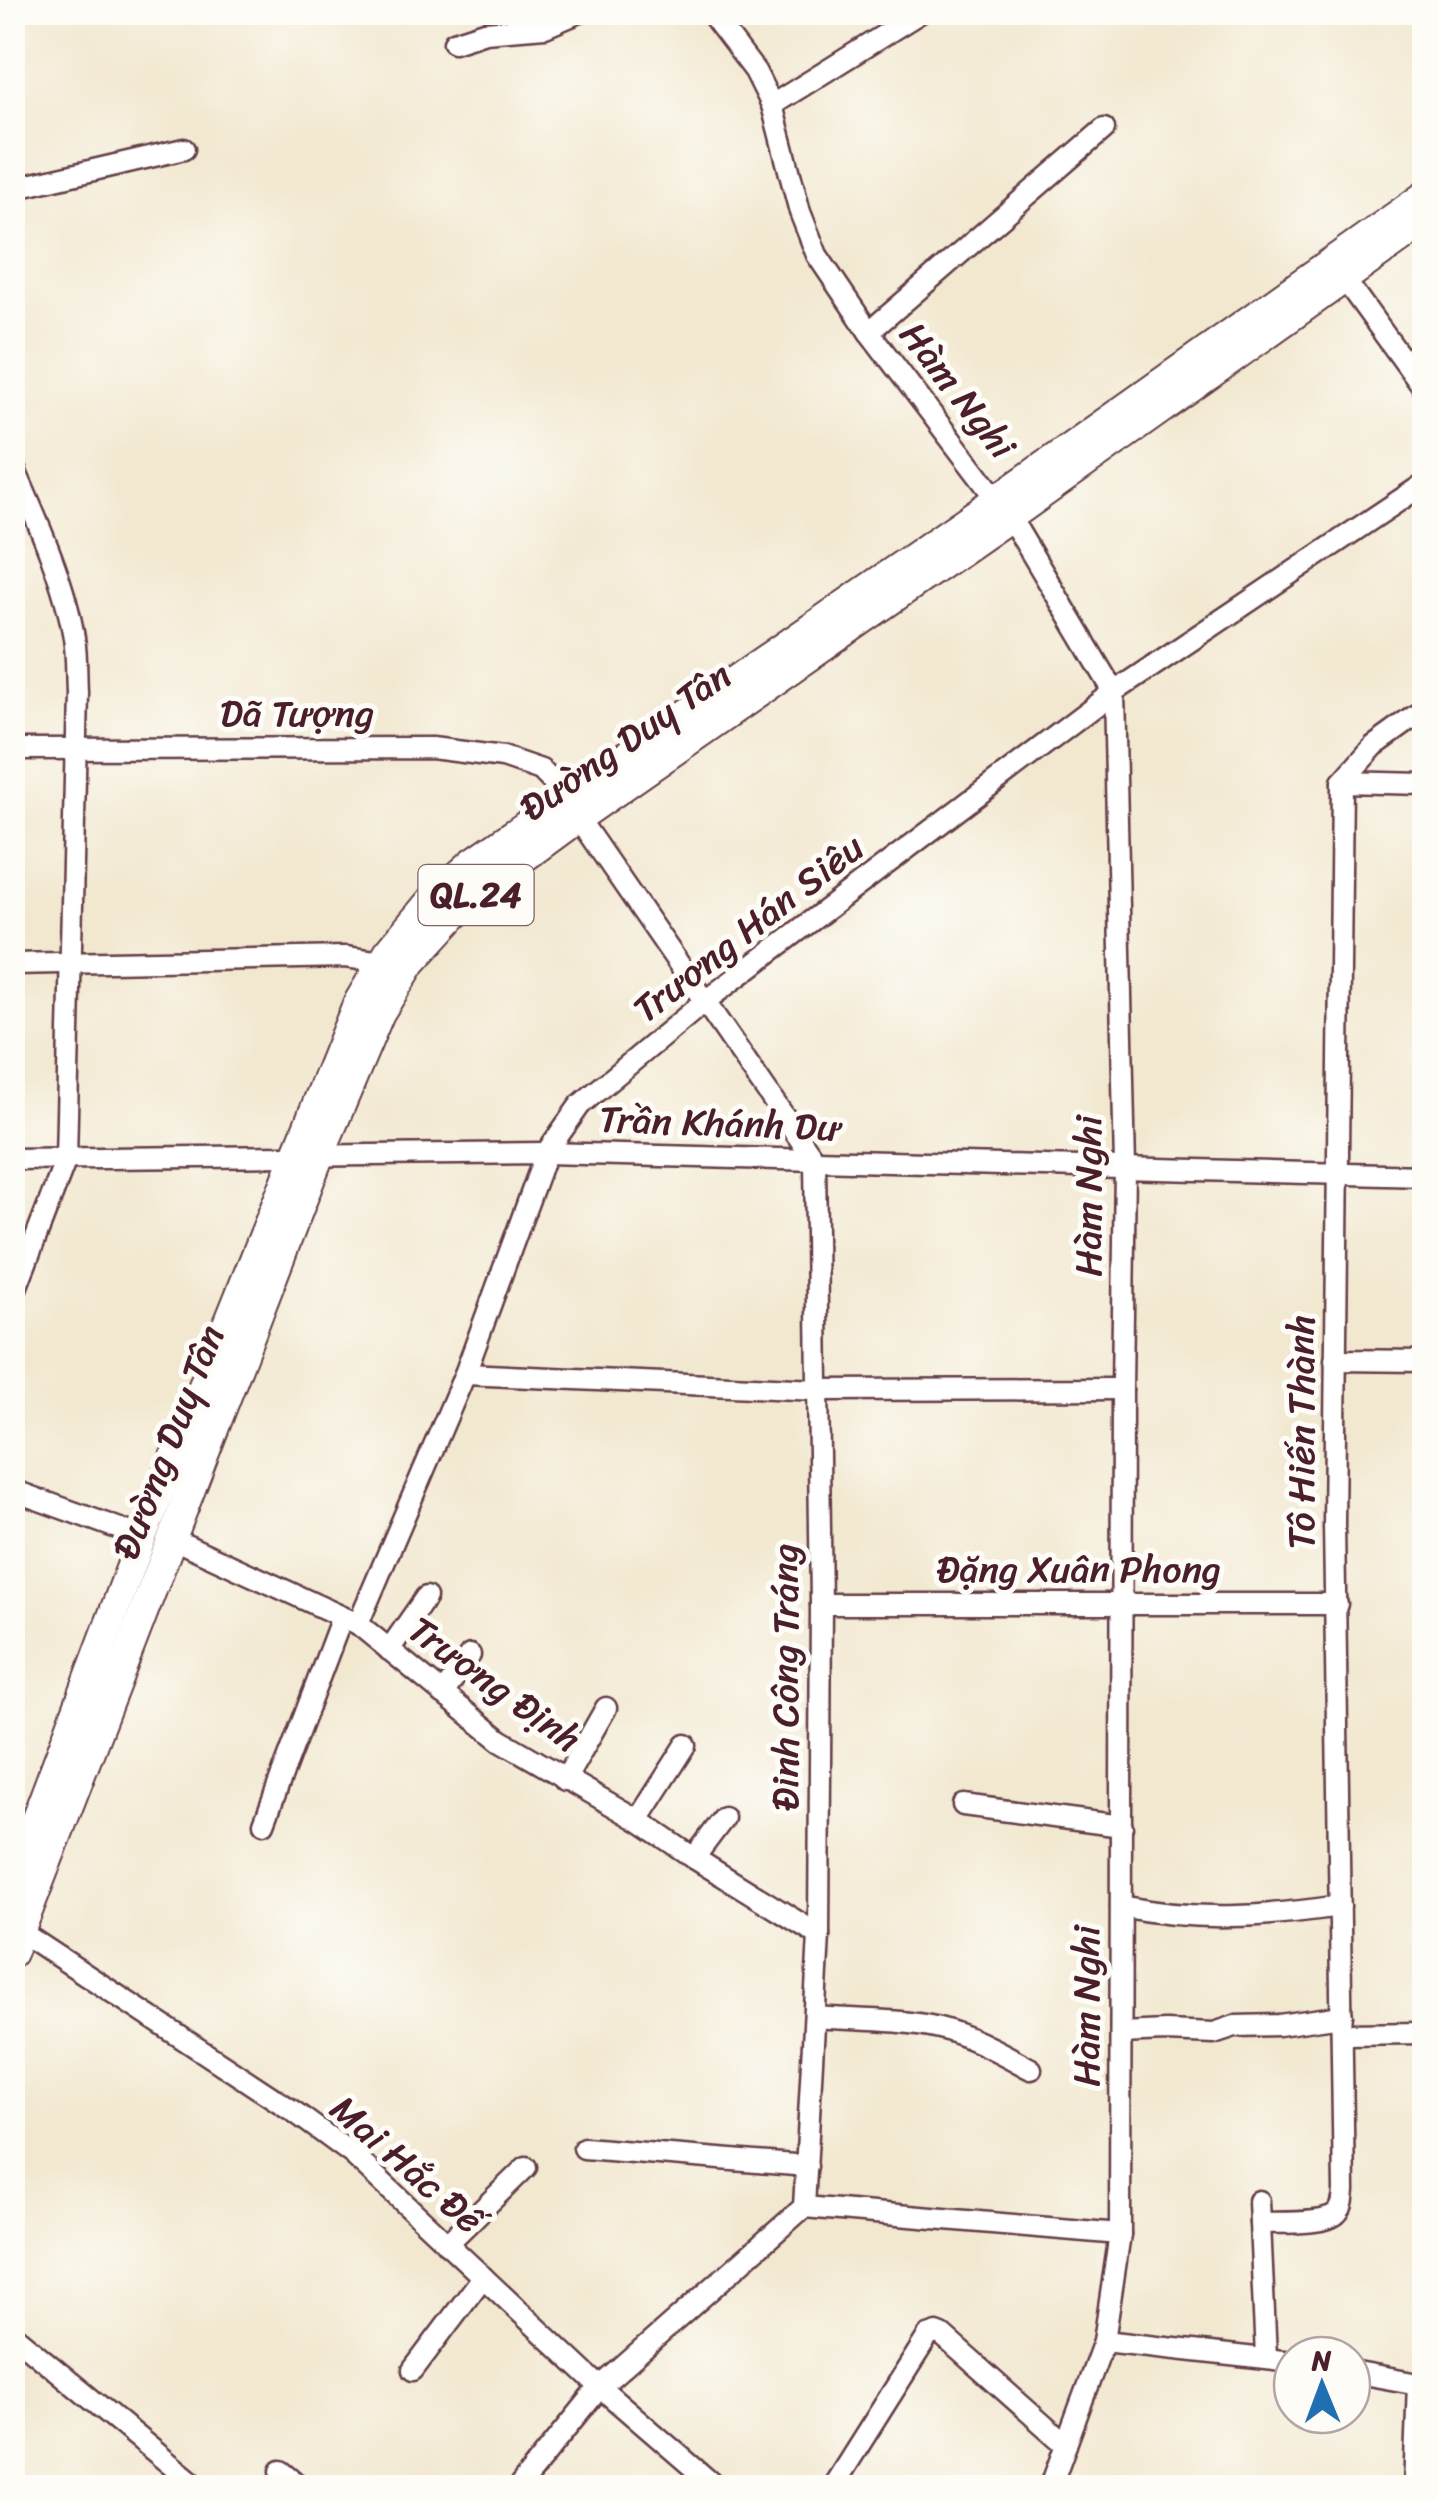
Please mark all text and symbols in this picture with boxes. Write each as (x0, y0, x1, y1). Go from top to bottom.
street label: Hàm Nghi (882, 306, 1035, 476)
street label: Đường Duy Tân (505, 643, 746, 840)
street label: Dã Tượng (220, 680, 374, 747)
street label: Trương Hán Siêu (617, 816, 879, 1041)
road number: QL.24 (418, 865, 534, 925)
street label: Trần Khánh Dư (598, 1086, 844, 1161)
street label: Hàm Nghi (1055, 1114, 1122, 1277)
street label: Đường Duy Tân (93, 1315, 244, 1570)
street label: Tô Hiến Thành (1268, 1315, 1335, 1549)
street label: Đặng Xuân Phong (937, 1536, 1221, 1603)
street label: Đinh Công Tráng (752, 1543, 819, 1811)
street label: Trương Định (393, 1598, 596, 1771)
street label: Hàm Nghi (1053, 1924, 1120, 2087)
street label: Mai Hắc Đế (314, 2078, 504, 2255)
north arrow (1272, 2335, 1372, 2435)
text: N (1310, 2336, 1332, 2385)

